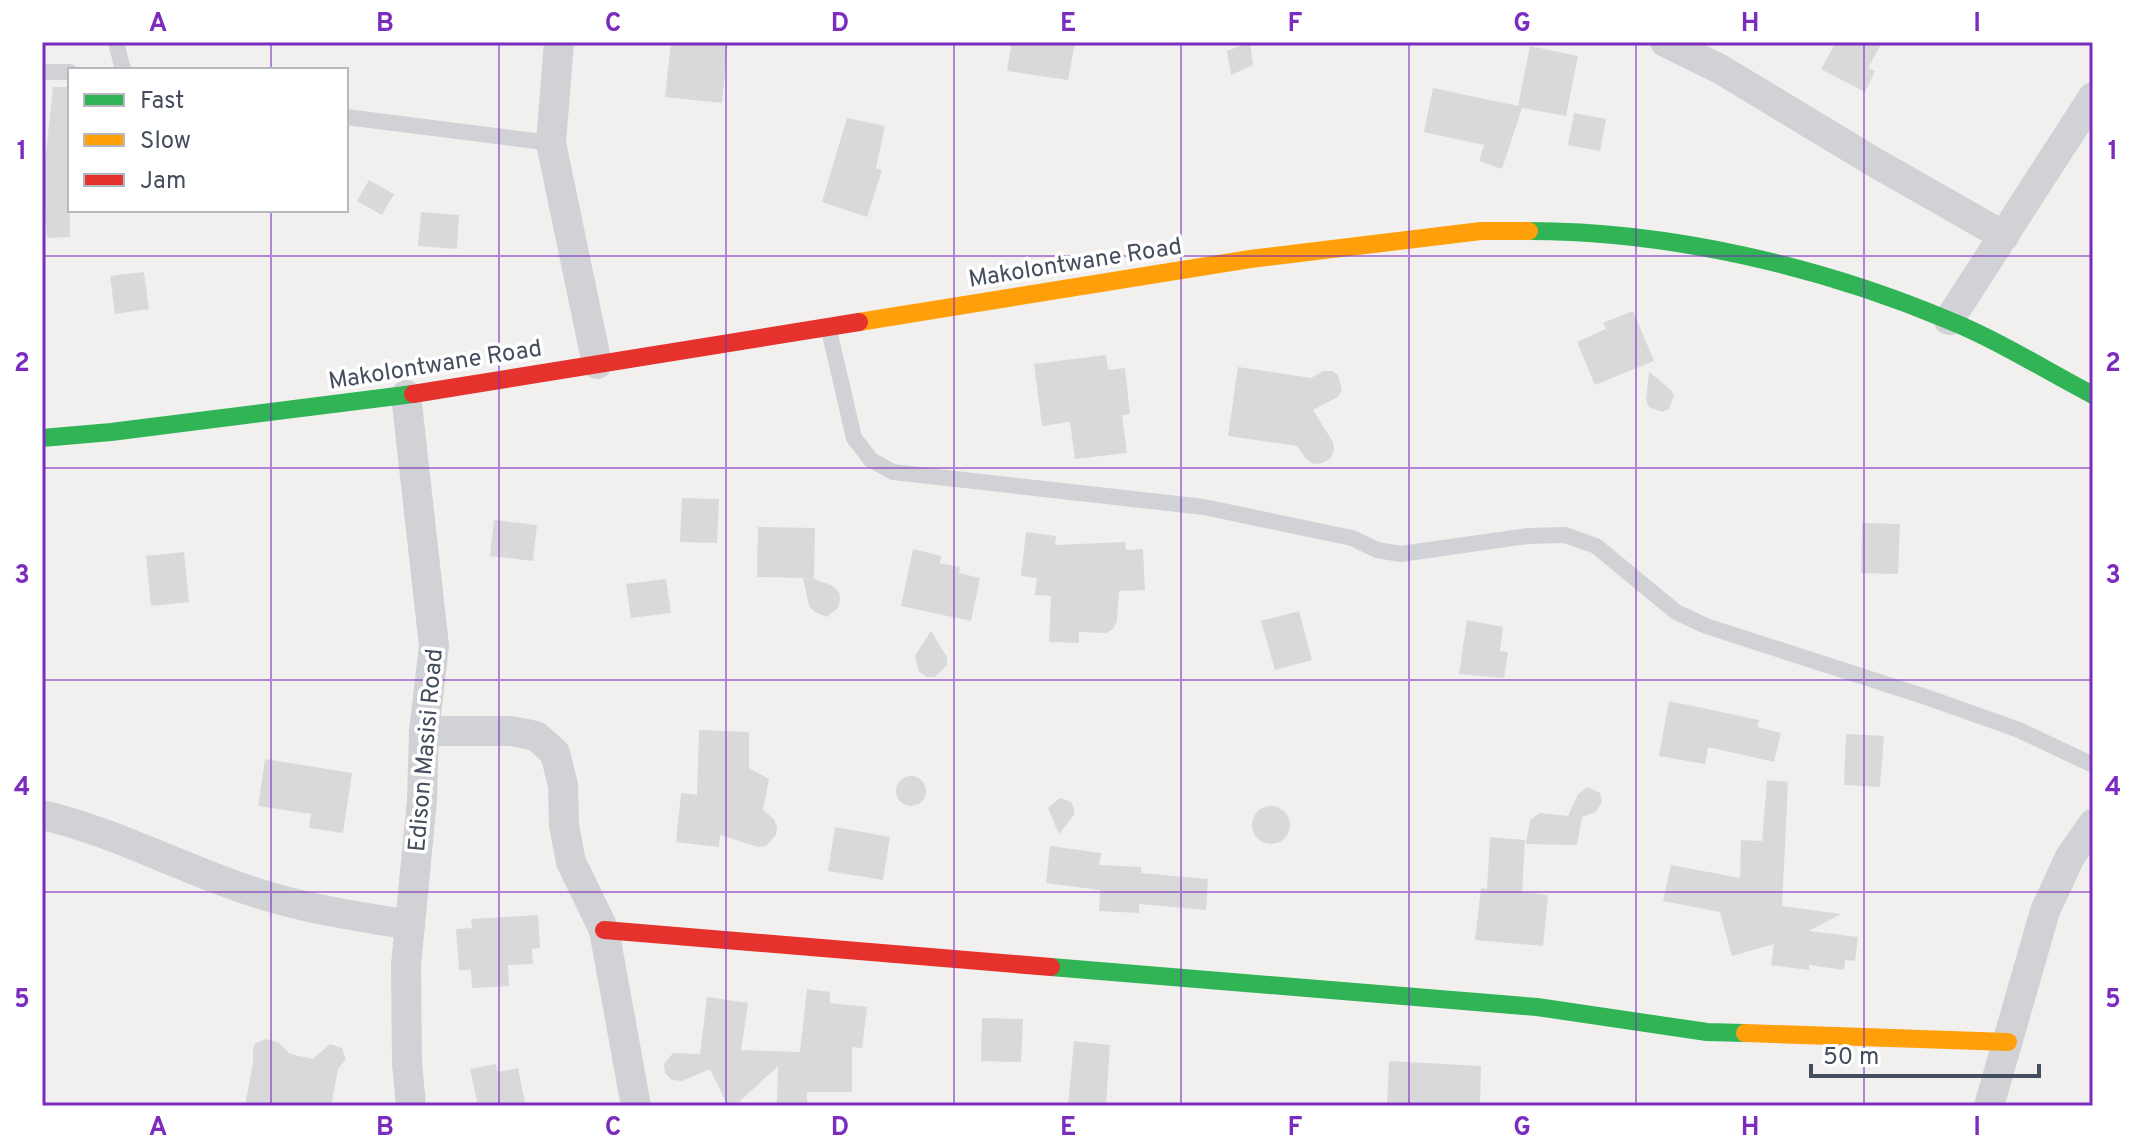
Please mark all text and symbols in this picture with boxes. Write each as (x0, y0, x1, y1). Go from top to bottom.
text: A (149, 8, 167, 41)
text: B (376, 8, 394, 41)
text: C (605, 8, 621, 41)
text: D (831, 8, 849, 41)
text: E (1060, 8, 1076, 41)
text: F (1288, 8, 1303, 41)
text: G (1513, 8, 1531, 41)
text: H (1741, 8, 1759, 41)
text: I (1973, 8, 1981, 41)
legend (68, 68, 348, 212)
text: Fast (140, 87, 184, 117)
text: Slow (140, 127, 191, 157)
text: 1 (17, 136, 27, 169)
text: 1 (2108, 136, 2118, 169)
text: Jam (140, 167, 186, 197)
street label: Makolontwane Road (966, 232, 1184, 296)
street label: Makolontwane Road (326, 334, 544, 398)
text: 2 (14, 348, 30, 381)
text: 2 (2105, 348, 2121, 381)
text: 3 (14, 560, 30, 593)
text: 3 (2105, 560, 2121, 593)
street label: Edison Masisi Road (403, 647, 451, 853)
text: 4 (14, 772, 30, 805)
text: 4 (2105, 772, 2121, 805)
text: 5 (14, 984, 30, 1017)
text: 5 (2105, 984, 2121, 1017)
scale bar (1811, 1028, 2039, 1078)
text: 50 m (1823, 1043, 1879, 1073)
text: A (149, 1112, 167, 1145)
text: B (376, 1112, 394, 1145)
text: C (605, 1112, 621, 1145)
text: D (831, 1112, 849, 1145)
text: E (1060, 1112, 1076, 1145)
text: F (1288, 1112, 1303, 1145)
text: G (1513, 1112, 1531, 1145)
text: H (1741, 1112, 1759, 1145)
text: I (1973, 1112, 1981, 1145)

